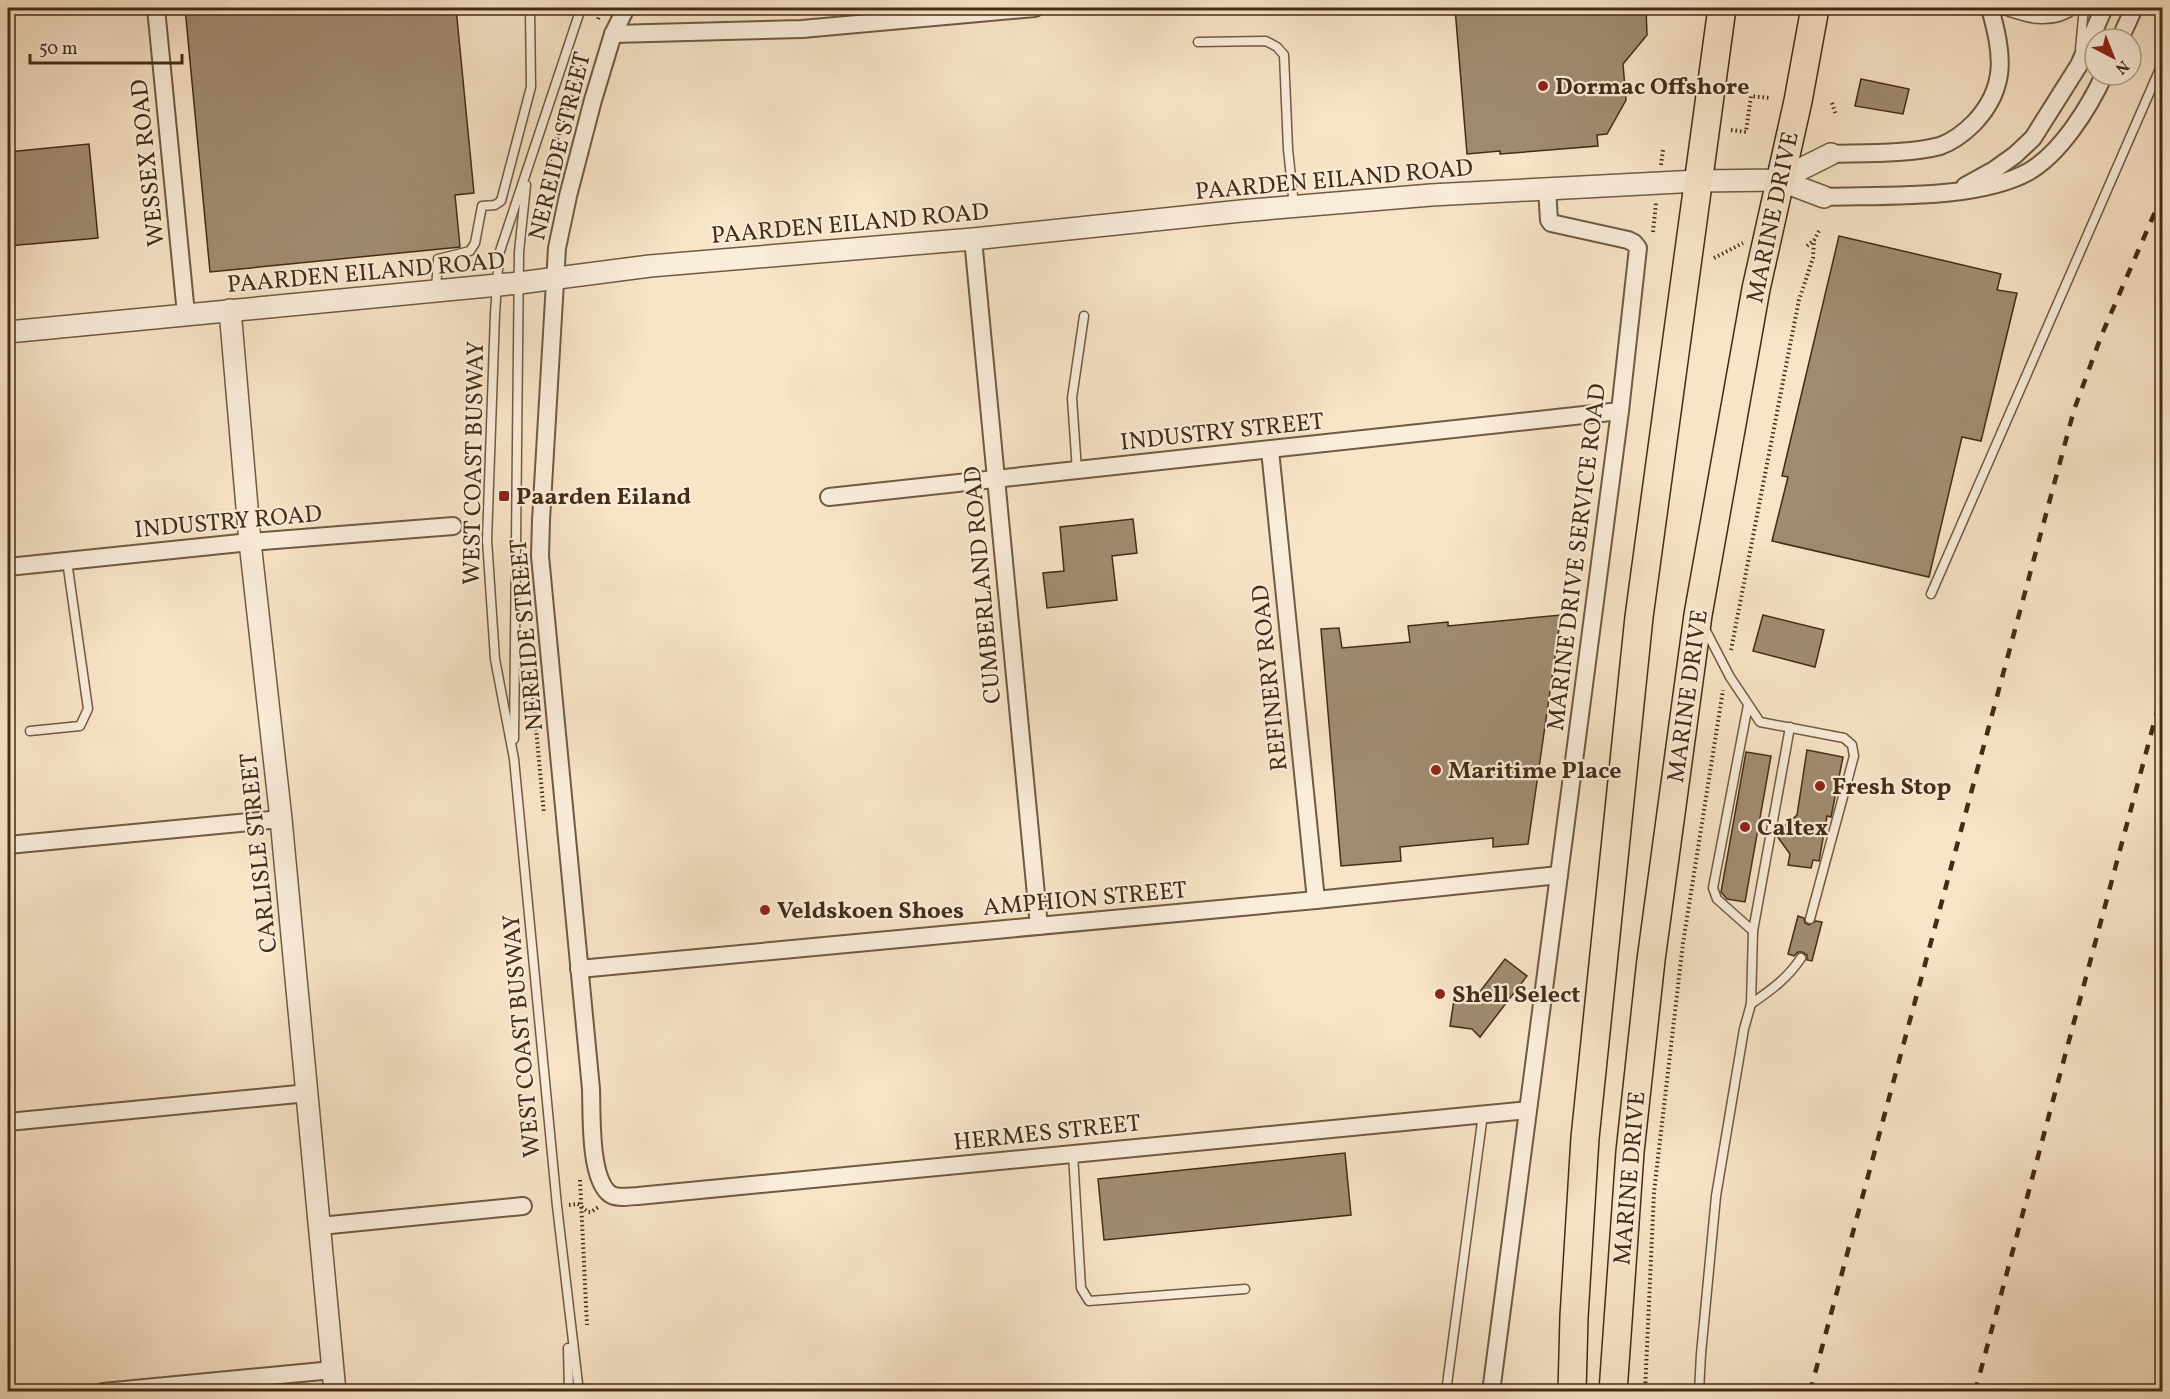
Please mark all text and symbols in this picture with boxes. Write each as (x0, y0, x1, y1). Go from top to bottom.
scale bar (30, 27, 182, 65)
north arrow (2083, 27, 2143, 87)
text: 50 m (39, 37, 78, 62)
street label: NEREIDE STREET (521, 49, 601, 244)
text: N (2110, 55, 2133, 79)
place label: Dormac Offshore (1555, 71, 1749, 105)
street label: WESSEX ROAD (123, 77, 175, 248)
marker: Dormac Offshore (1536, 79, 1550, 93)
street label: MARINE DRIVE (1739, 129, 1809, 306)
street label: PAARDEN EILAND ROAD (1194, 152, 1475, 210)
street label: PAARDEN EILAND ROAD (710, 196, 991, 254)
street label: PAARDEN EILAND ROAD (226, 245, 507, 303)
street label: WEST COAST BUSWAY (456, 341, 494, 585)
street label: MARINE DRIVE SERVICE ROAD (1540, 382, 1616, 733)
street label: INDUSTRY STREET (1119, 405, 1326, 461)
street label: CUMBERLAND ROAD (957, 465, 1011, 705)
place label: Paarden Eiland (516, 481, 692, 515)
marker: Paarden Eiland (497, 489, 511, 503)
street label: INDUSTRY ROAD (133, 498, 323, 548)
street label: NEREIDE STREET (503, 537, 553, 732)
street label: REFINERY ROAD (1244, 583, 1298, 773)
street label: MARINE DRIVE (1660, 608, 1718, 785)
street label: CARLISLE STREET (233, 751, 287, 954)
place label: Maritime Place (1448, 755, 1622, 789)
marker: Maritime Place (1429, 763, 1443, 777)
place label: Fresh Stop (1832, 771, 1951, 805)
marker: Fresh Stop (1813, 779, 1827, 793)
place label: Caltex (1757, 812, 1828, 846)
marker: Caltex (1738, 820, 1752, 834)
street label: AMPHION STREET (982, 874, 1188, 926)
place label: Veldskoen Shoes (777, 895, 964, 929)
marker: Veldskoen Shoes (758, 903, 772, 917)
street label: WEST COAST BUSWAY (495, 913, 551, 1159)
place label: Shell Select (1452, 979, 1580, 1013)
marker: Shell Select (1433, 987, 1447, 1001)
street label: MARINE DRIVE (1606, 1090, 1656, 1267)
street label: HERMES STREET (952, 1107, 1143, 1161)

